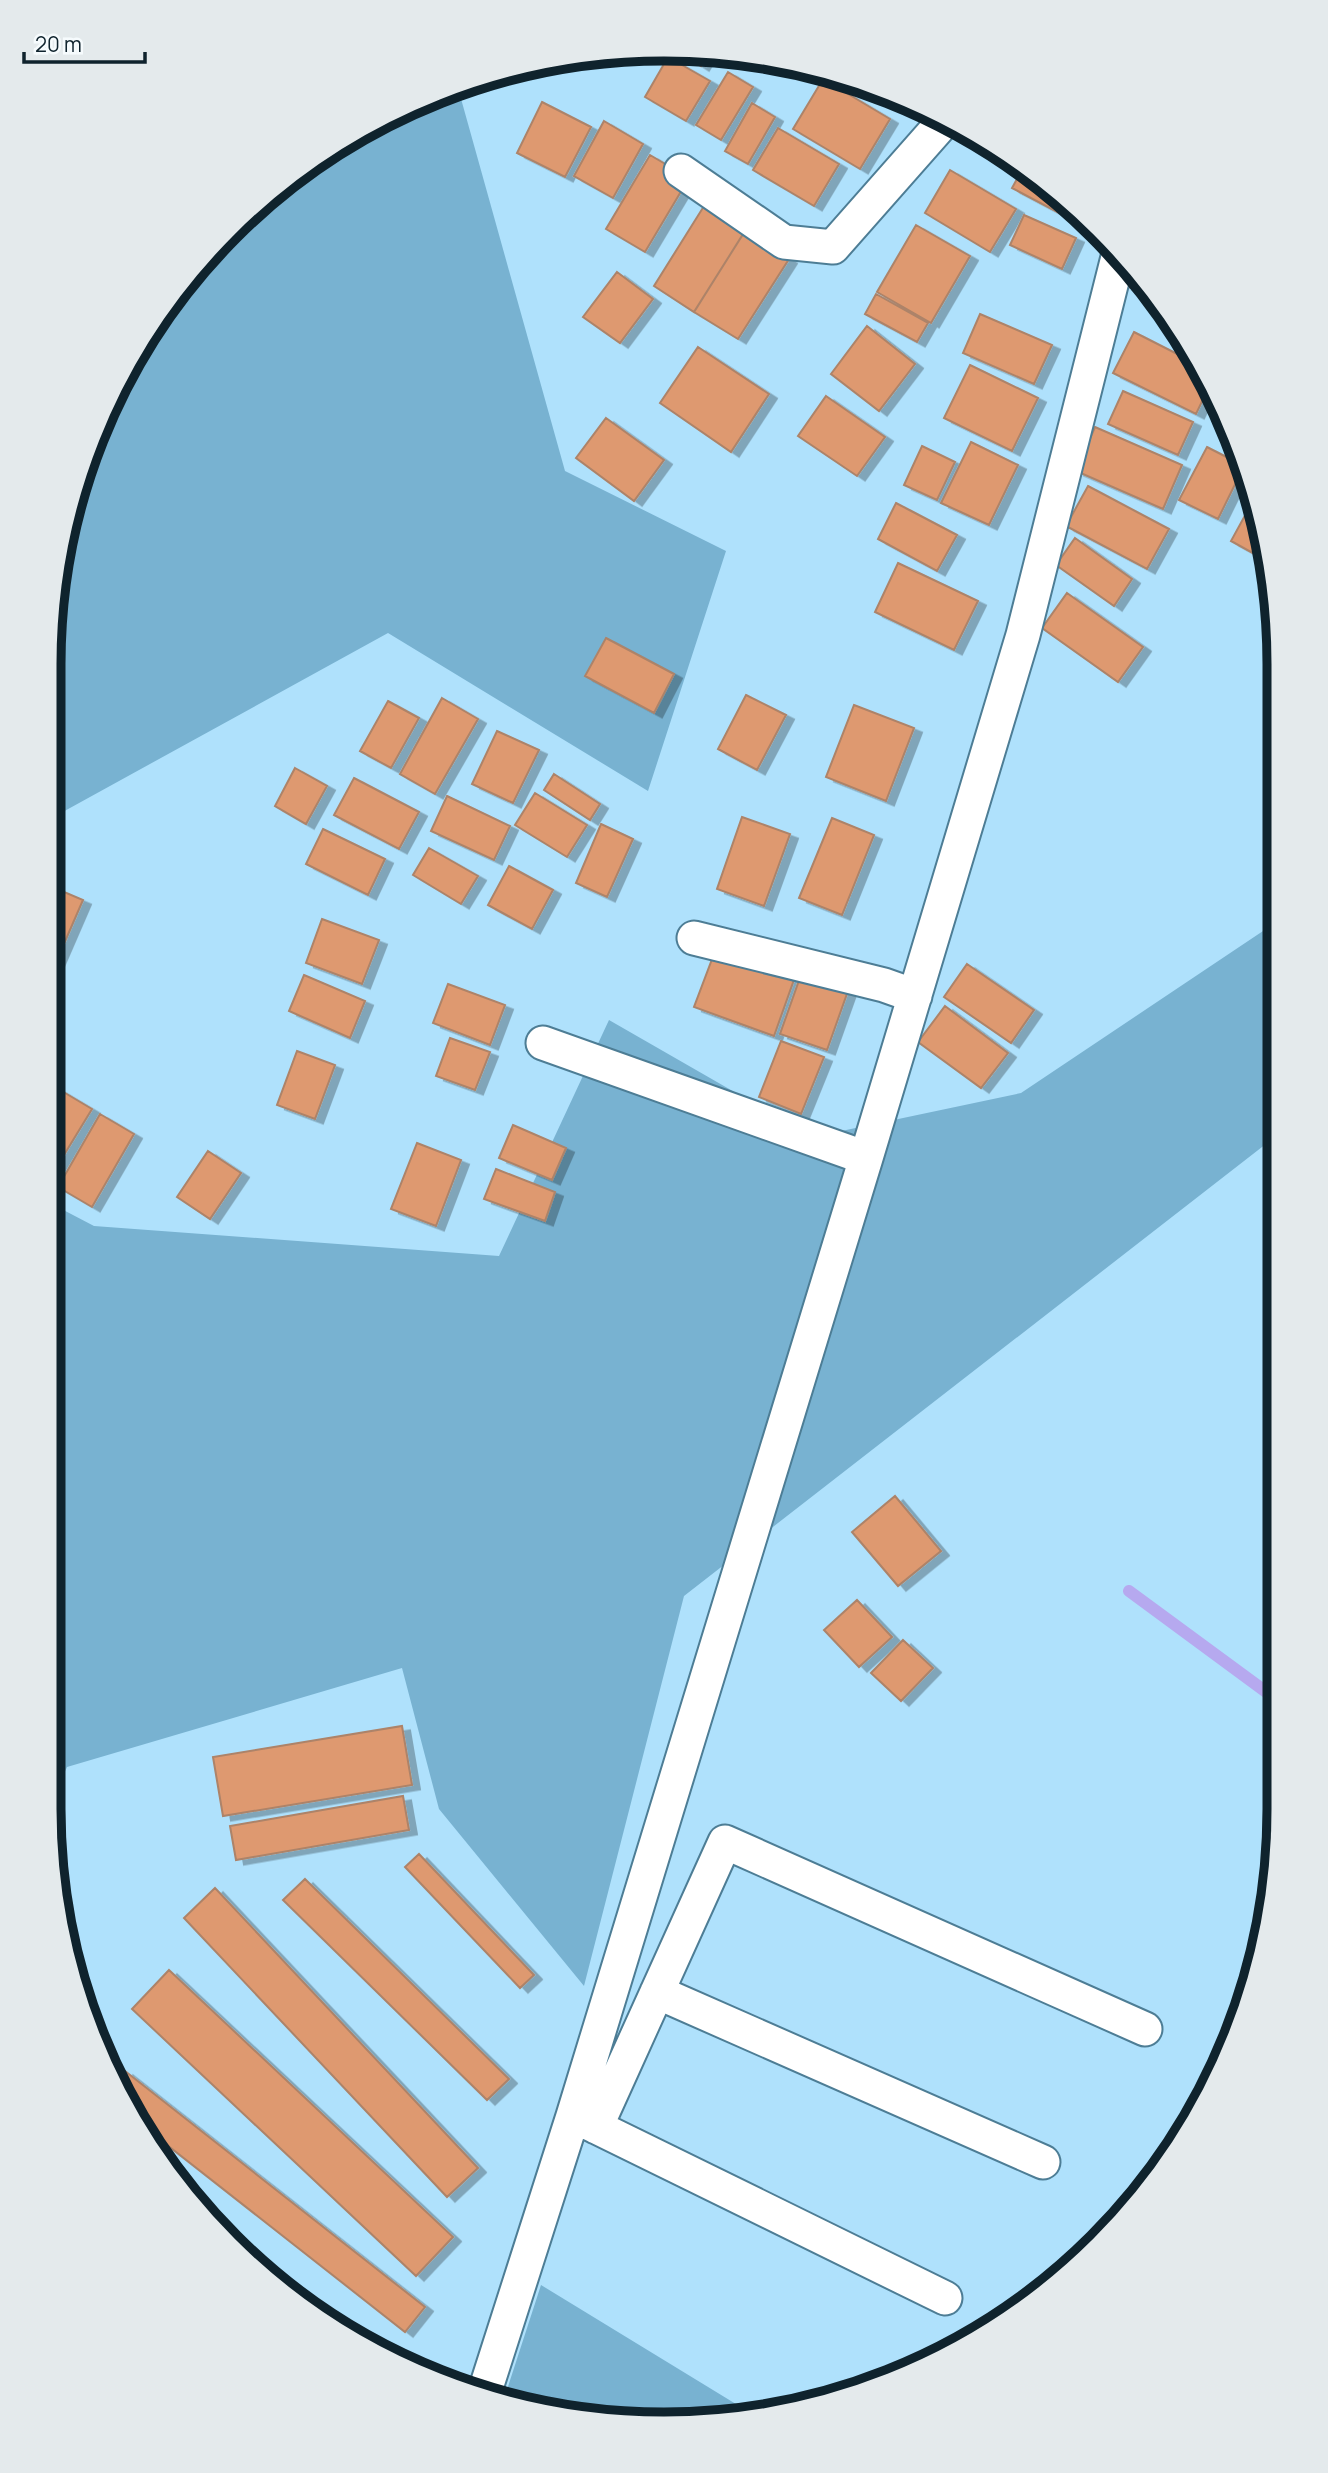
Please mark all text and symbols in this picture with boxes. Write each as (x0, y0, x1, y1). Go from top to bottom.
scale bar (24, 21, 145, 65)
text: 20 m (35, 30, 82, 58)

